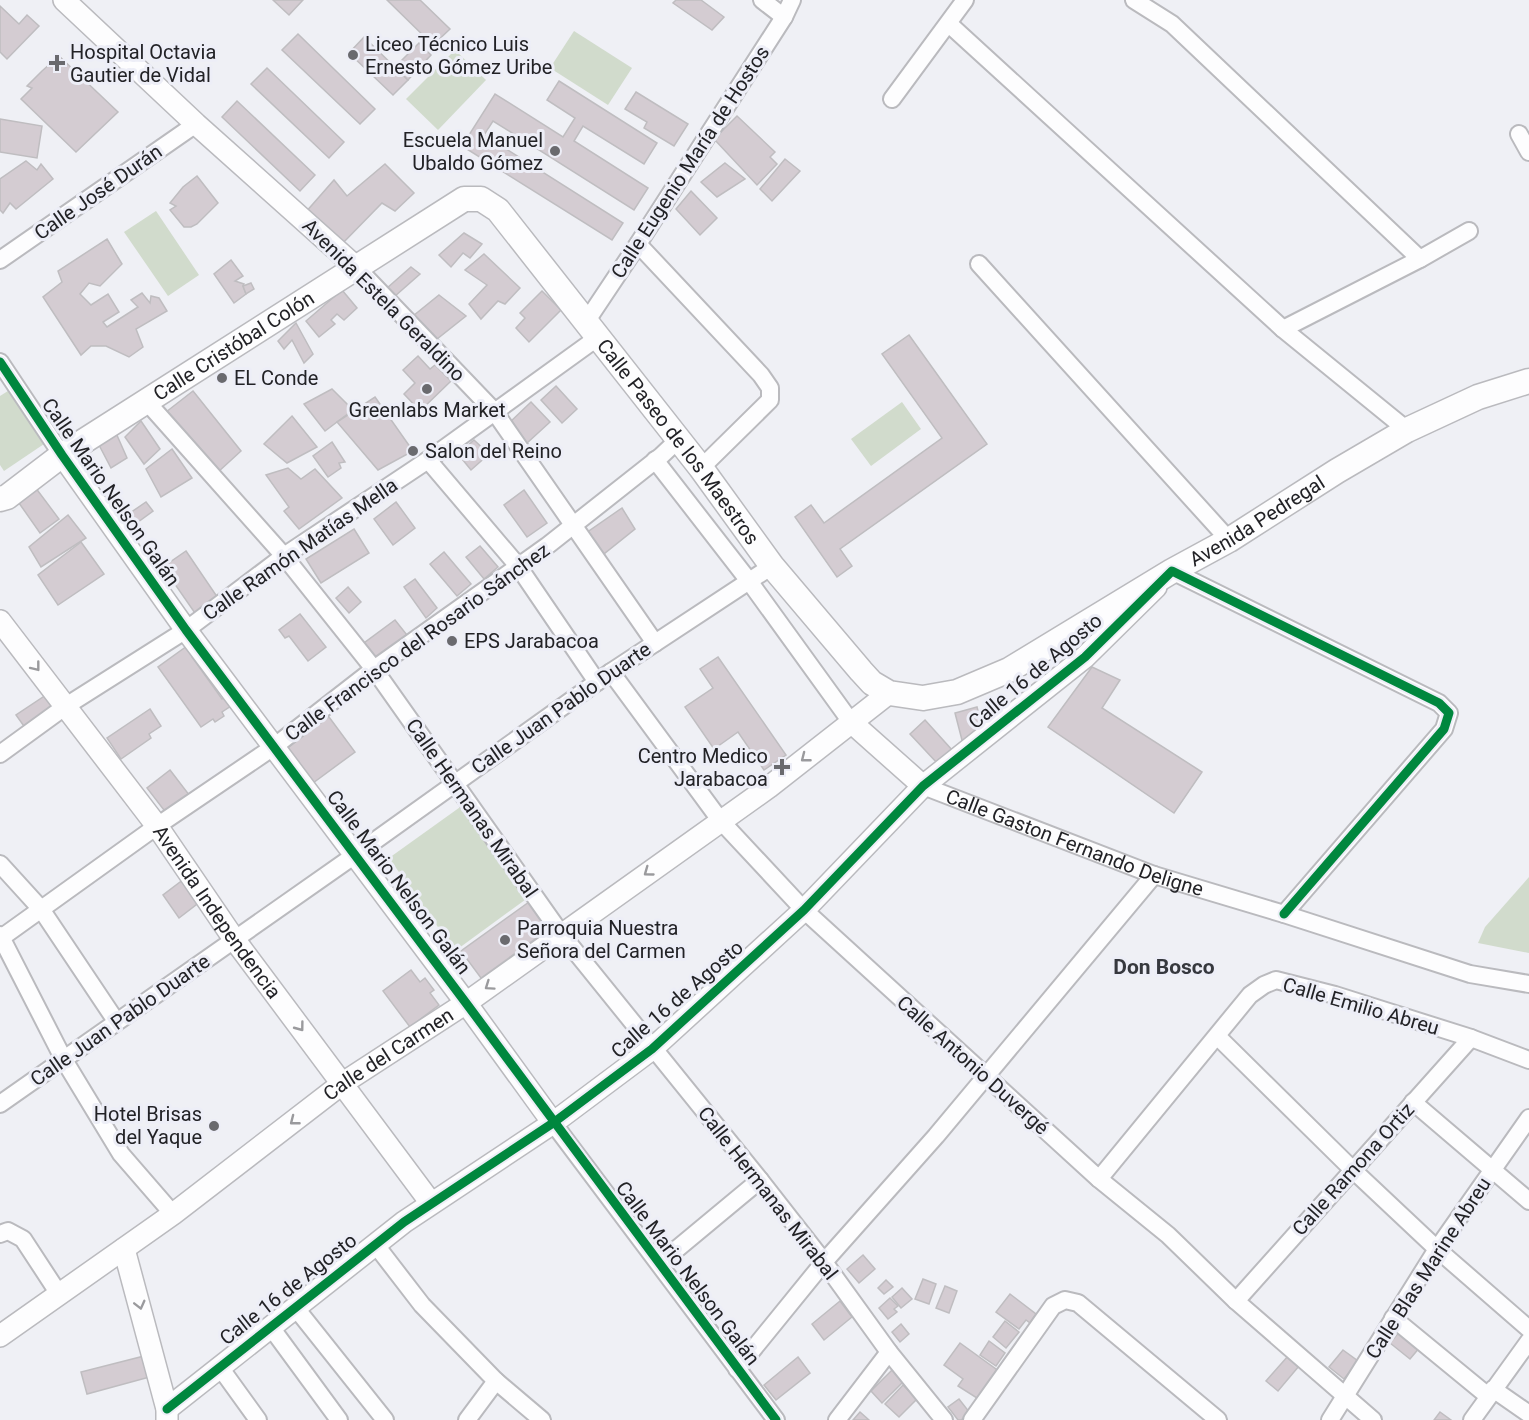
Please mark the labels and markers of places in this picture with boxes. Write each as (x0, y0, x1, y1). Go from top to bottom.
place label: Liceo Técnico Luis Ernesto Gómez Uribe (365, 32, 552, 79)
place label: Hospital Octavia Gautier de Vidal (70, 40, 216, 87)
marker: Liceo Técnico Luis Ernesto Gómez Uribe (346, 48, 360, 62)
marker: Hospital Octavia Gautier de Vidal (48, 54, 66, 72)
place label: Escuela Manuel Ubaldo Gómez (403, 128, 543, 175)
marker: Escuela Manuel Ubaldo Gómez (548, 144, 562, 158)
place label: EL Conde (234, 366, 318, 390)
marker: EL Conde (215, 371, 229, 385)
marker: Greenlabs Market (420, 382, 434, 396)
place label: Greenlabs Market (349, 398, 505, 422)
place label: Salon del Reino (425, 439, 562, 463)
marker: Salon del Reino (406, 444, 420, 458)
place label: EPS Jarabacoa (464, 629, 599, 653)
marker: EPS Jarabacoa (445, 634, 459, 648)
place label: Centro Medico Jarabacoa (638, 744, 768, 791)
marker: Centro Medico Jarabacoa (773, 758, 791, 776)
place label: Parroquia Nuestra Señora del Carmen (517, 916, 686, 963)
marker: Parroquia Nuestra Señora del Carmen (498, 933, 512, 947)
place label: Hotel Brisas del Yaque (94, 1102, 202, 1149)
marker: Hotel Brisas del Yaque (207, 1119, 221, 1133)

